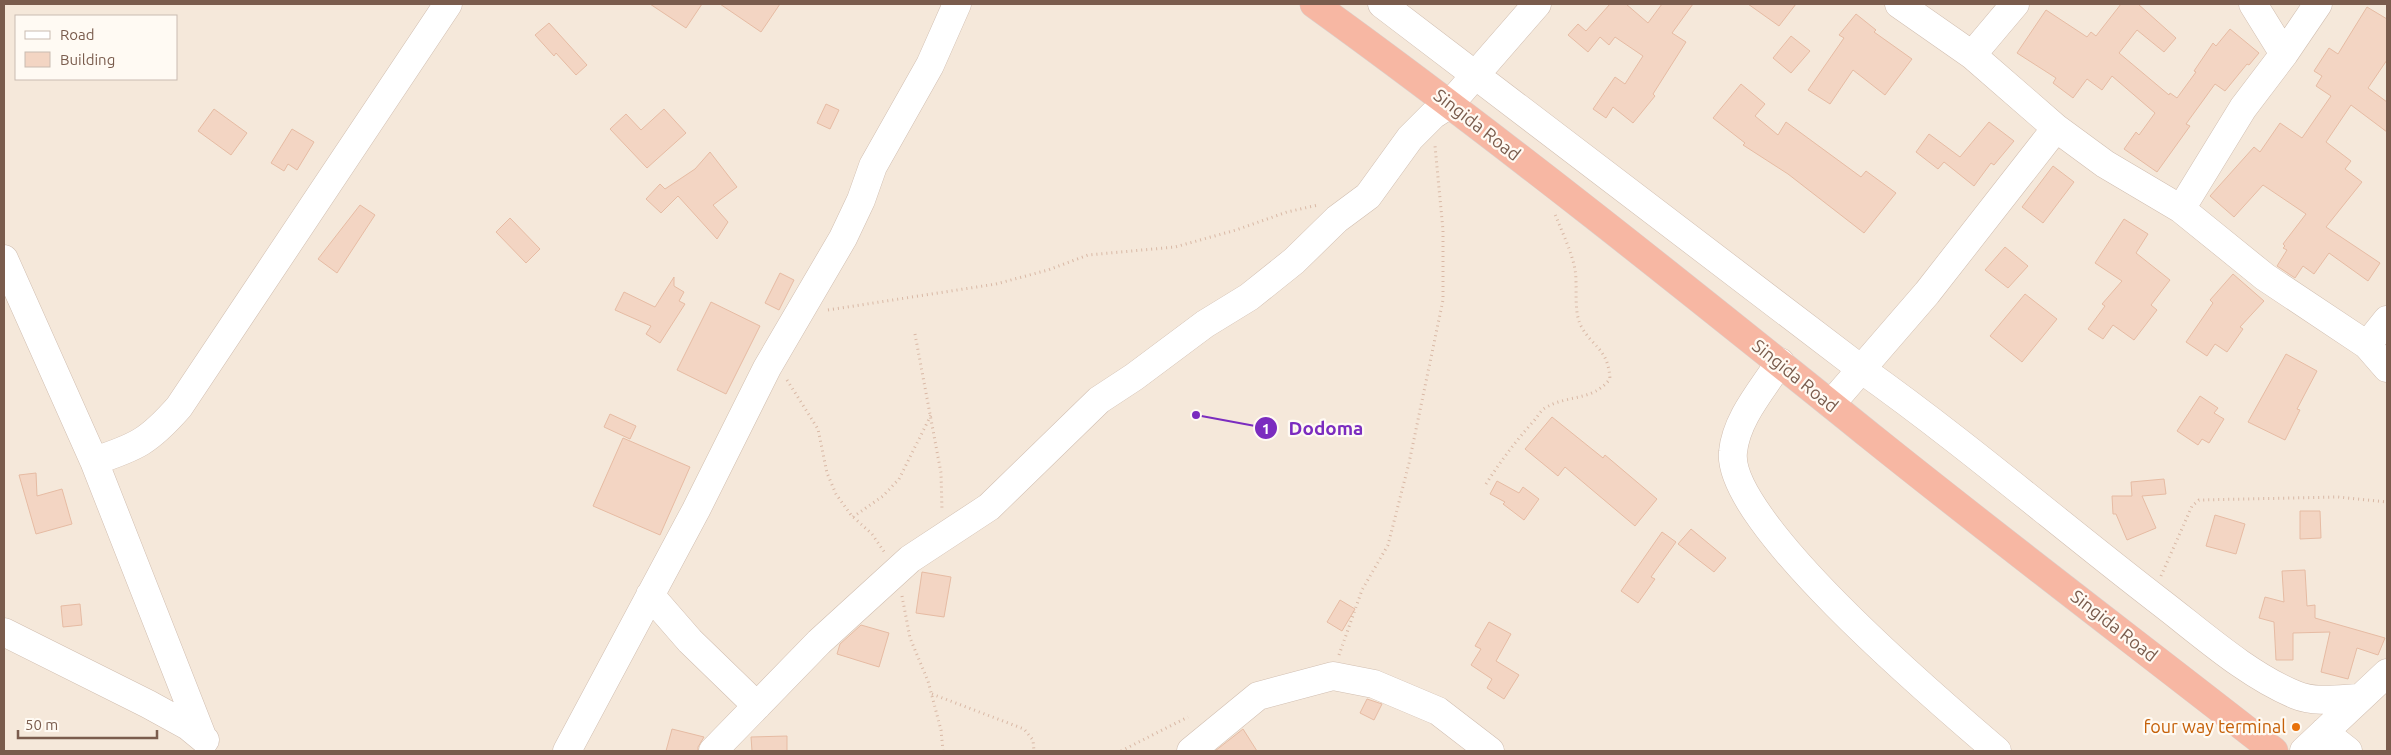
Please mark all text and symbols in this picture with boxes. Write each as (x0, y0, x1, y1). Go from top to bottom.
legend (15, 15, 178, 80)
text: Road (60, 26, 95, 43)
text: Building (60, 51, 115, 68)
street label: Singida Road (1430, 84, 1525, 164)
street label: Singida Road (1749, 335, 1842, 416)
callout: Dodoma (1254, 411, 1373, 445)
text: Dodoma (1289, 417, 1363, 439)
text: 1 (1262, 420, 1270, 437)
street label: Singida Road (2067, 585, 2162, 665)
scale bar (18, 708, 156, 740)
text: 50 m (25, 716, 58, 733)
place label: four way terminal (2143, 716, 2286, 736)
marker: four way terminal (2290, 721, 2302, 733)

